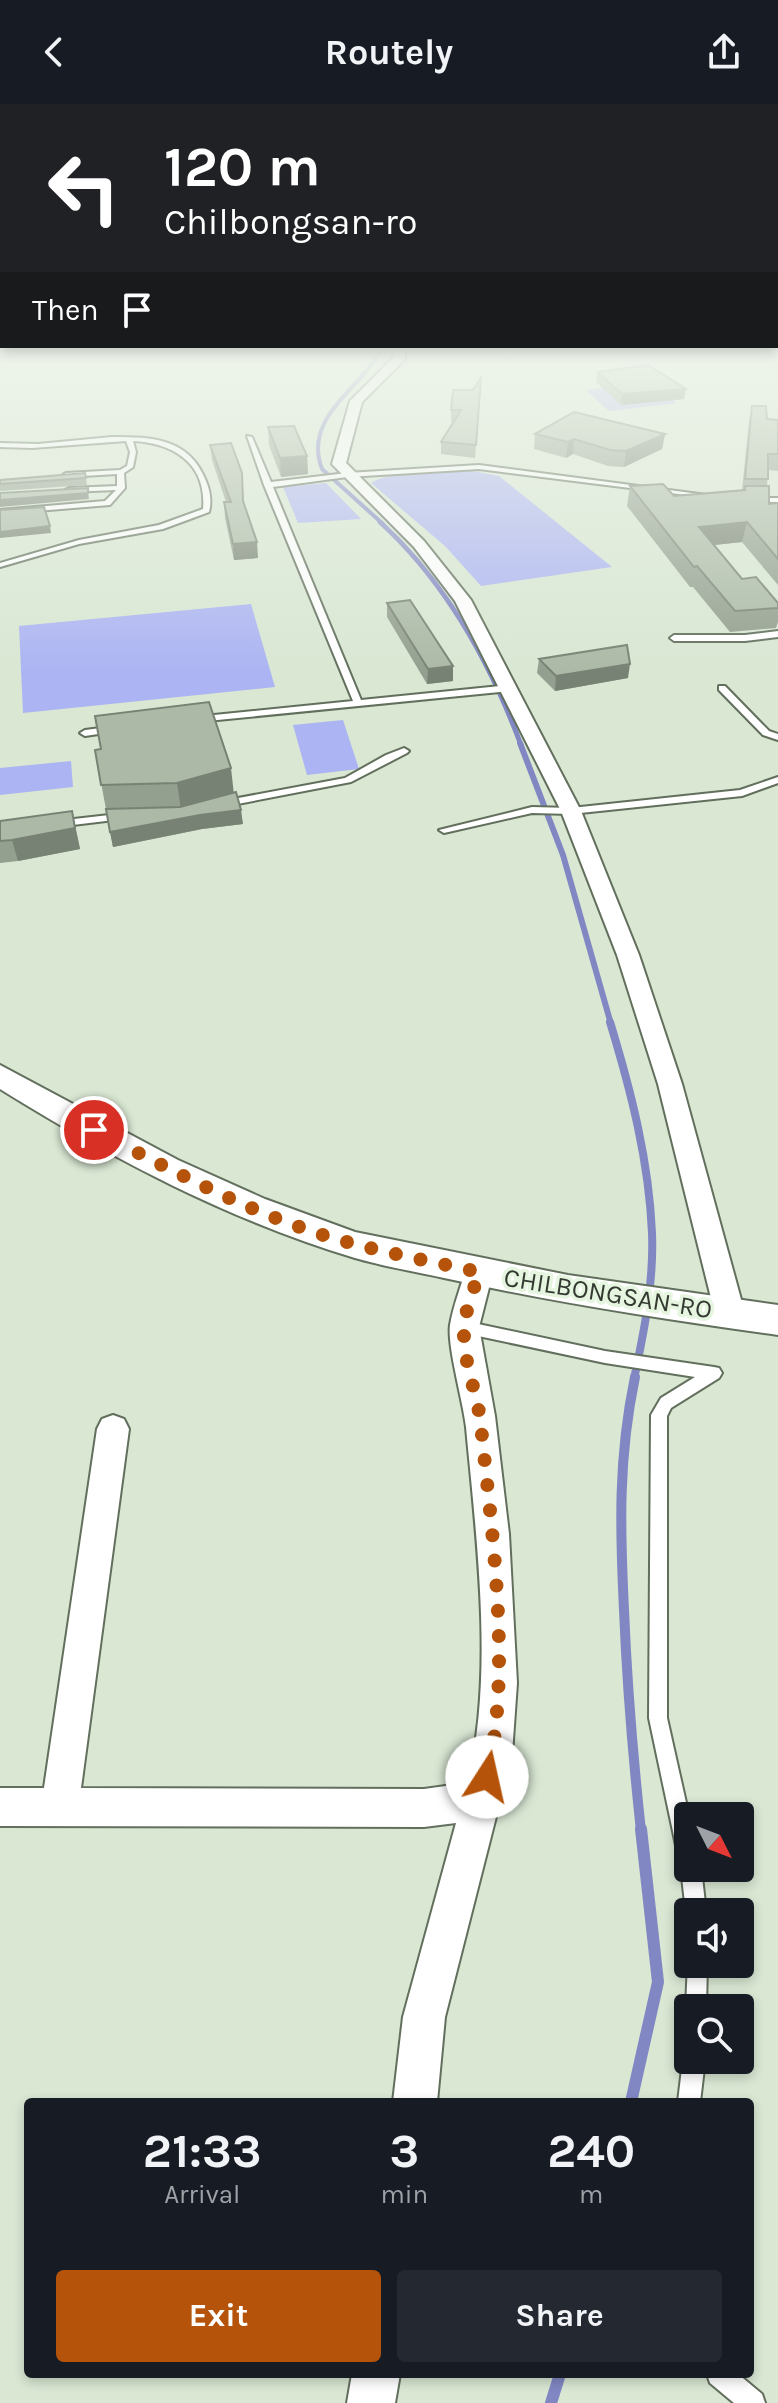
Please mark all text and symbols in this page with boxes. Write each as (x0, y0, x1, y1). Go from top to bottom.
icon: back (32, 30, 76, 74)
icon: share (702, 30, 746, 74)
text: Routely (325, 31, 453, 73)
text: 120 m (164, 134, 321, 199)
icon: left (32, 136, 136, 240)
text: Chilbongsan-ro (164, 201, 417, 243)
icon: arrive (115, 288, 159, 332)
text: Then (32, 292, 99, 328)
pin (60, 1096, 128, 1164)
icon: arrive (72, 1108, 116, 1152)
street label: CHILBONGSAN-RO (502, 1262, 714, 1325)
position arrow (445, 1735, 529, 1819)
north arrow (674, 1802, 754, 1882)
map controls (674, 1802, 754, 2074)
button: sound (674, 1898, 754, 1978)
button: search (674, 1994, 754, 2074)
text: 21:33 (143, 2123, 262, 2179)
text: 3 (389, 2123, 419, 2179)
text: 240 (547, 2123, 635, 2179)
text: Arrival (164, 2179, 240, 2210)
text: min (381, 2179, 428, 2210)
text: m (579, 2179, 603, 2210)
button: Exit (56, 2270, 381, 2362)
button: Share (397, 2270, 722, 2362)

